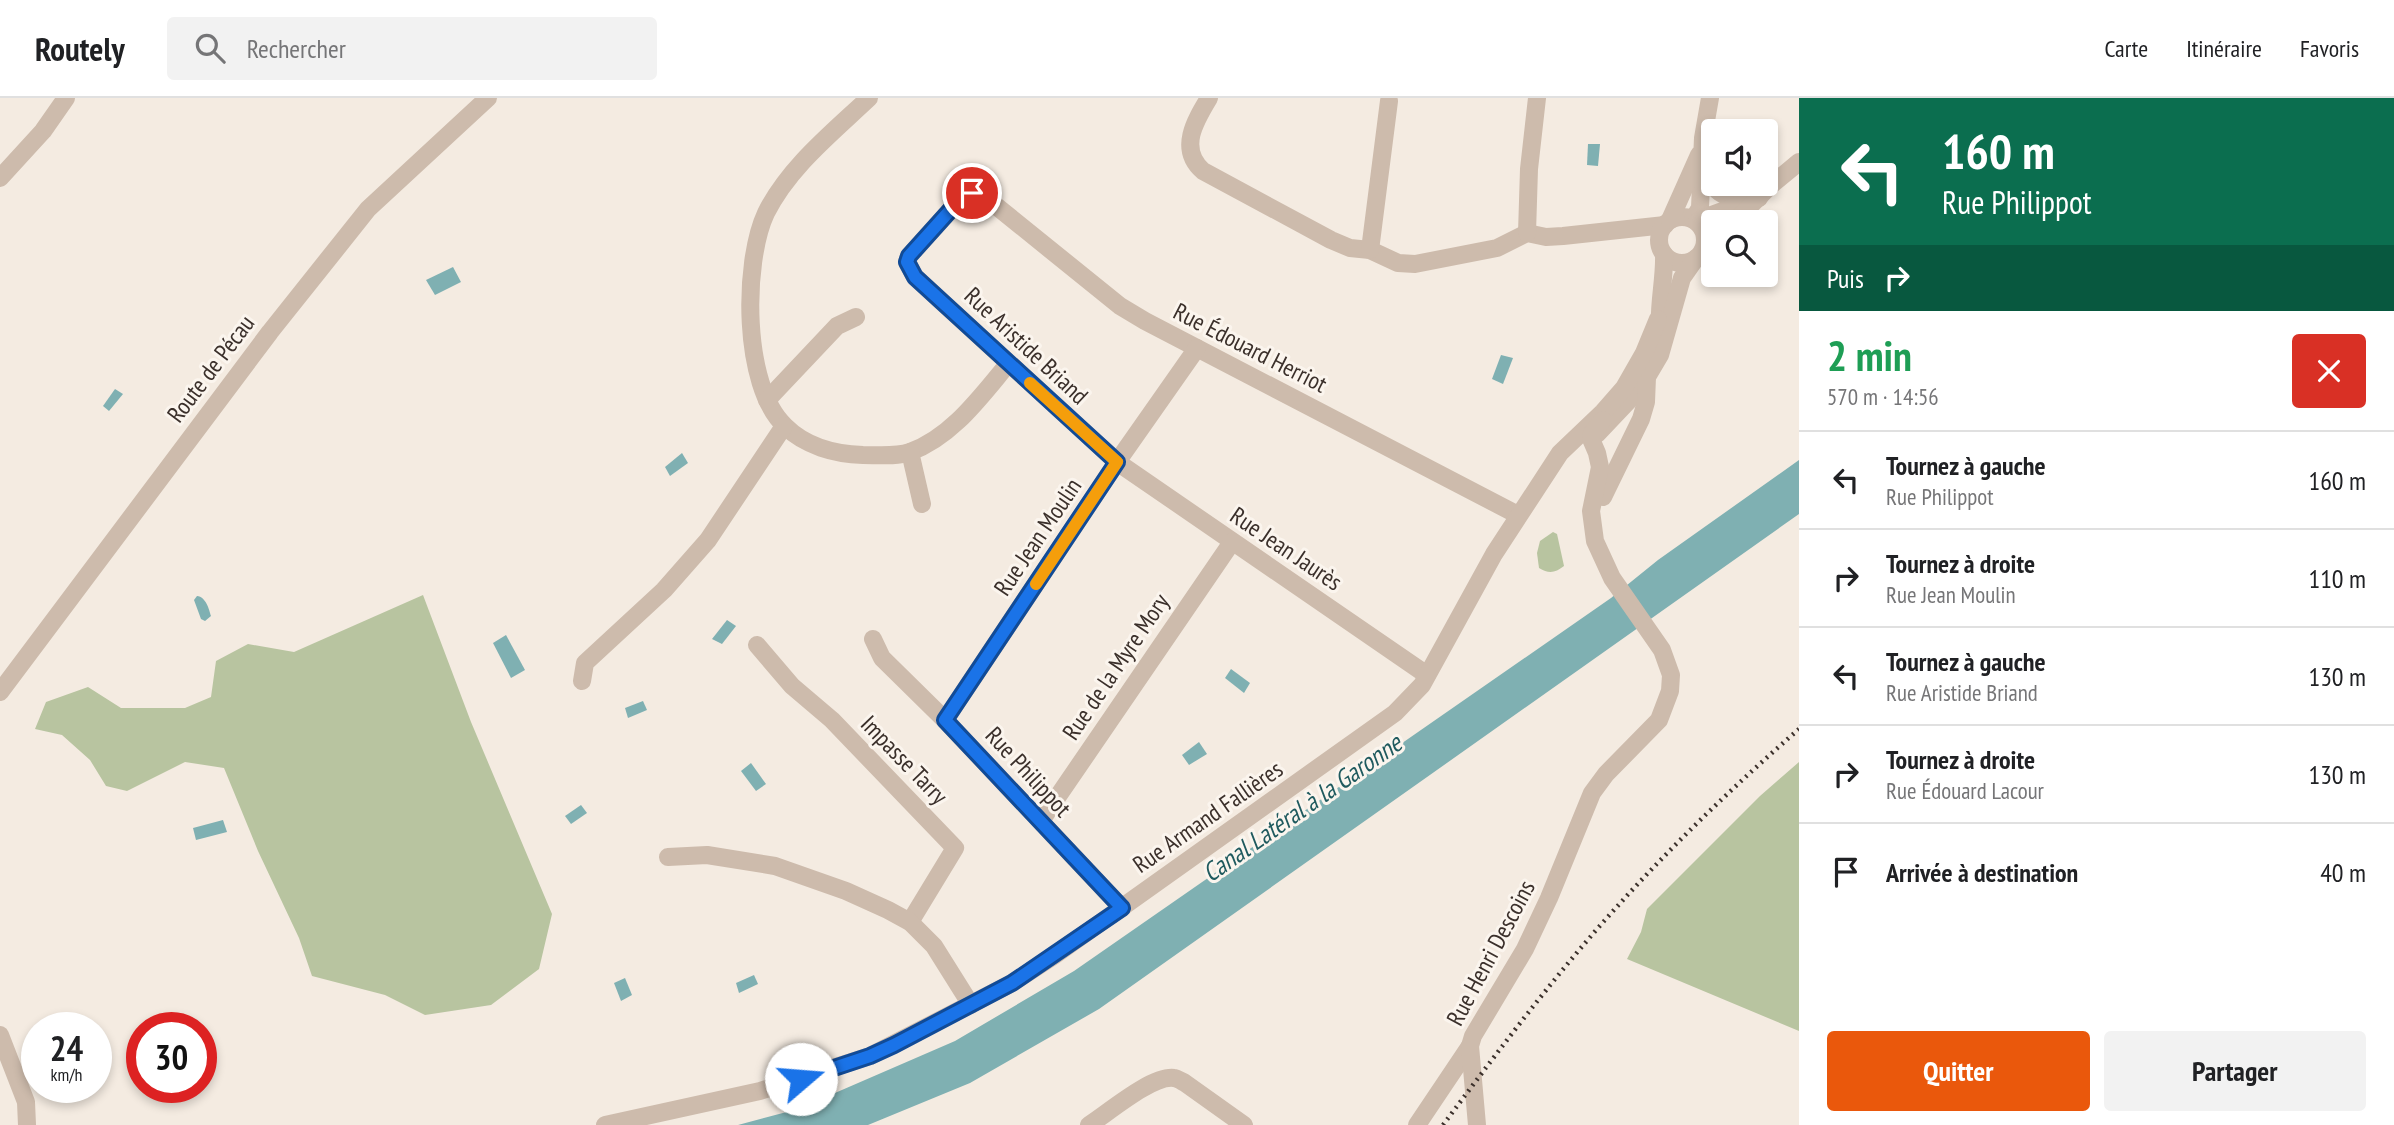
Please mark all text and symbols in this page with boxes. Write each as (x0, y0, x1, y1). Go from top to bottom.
search box (167, 17, 657, 80)
text: Routely (35, 27, 125, 70)
icon: search (191, 29, 229, 67)
text: Rechercher (247, 32, 346, 65)
text: Carte (2104, 33, 2148, 64)
text: Itinéraire (2186, 33, 2262, 64)
text: Favoris (2300, 33, 2359, 64)
map controls (1701, 119, 1778, 287)
button: sound (1701, 119, 1778, 196)
text: 160 m (1942, 119, 2055, 183)
icon: left (1827, 126, 1918, 217)
pin (942, 163, 1002, 223)
icon: arrive (953, 174, 991, 212)
text: Rue Philippot (1942, 181, 2092, 223)
button: search (1701, 210, 1778, 287)
icon: right (1878, 259, 1916, 297)
text: Puis (1827, 262, 1864, 295)
street label: Rue Aristide Briand (958, 280, 1095, 411)
street label: Rue Édouard Herriot (1168, 296, 1333, 400)
street label: Route de Pécau (160, 309, 261, 429)
text: 2 min (1827, 328, 1912, 383)
button: close (2292, 334, 2366, 408)
text: 570 m · 14:56 (1827, 382, 1939, 411)
text: Tournez à gauche (1886, 449, 2046, 482)
icon: left (1827, 461, 1865, 499)
text: 160 m (2308, 464, 2366, 497)
street label: Rue Jean Moulin (987, 472, 1088, 601)
text: Rue Philippot (1886, 482, 1994, 511)
street label: Rue Jean Jaurès (1224, 500, 1348, 597)
text: Tournez à droite (1886, 547, 2035, 580)
icon: right (1827, 559, 1865, 597)
text: 110 m (2308, 562, 2366, 595)
text: Rue Jean Moulin (1886, 580, 2016, 609)
street label: Rue de la Myre Mory (1055, 588, 1176, 746)
text: Tournez à gauche (1886, 645, 2046, 678)
icon: left (1827, 657, 1865, 695)
text: 130 m (2308, 660, 2366, 693)
text: Rue Aristide Briand (1886, 678, 2038, 707)
street label: Impasse Tarry (854, 708, 955, 811)
street label: Rue Philippot (979, 720, 1078, 824)
water label: Canal Latéral à la Garonne (1196, 725, 1410, 889)
text: Tournez à droite (1886, 743, 2035, 776)
street label: Rue Armand Fallières (1127, 753, 1289, 880)
icon: right (1827, 755, 1865, 793)
text: 130 m (2308, 758, 2366, 791)
text: Rue Édouard Lacour (1886, 776, 2044, 805)
icon: arrive (1827, 853, 1865, 891)
text: Arrivée à destination (1886, 856, 2078, 889)
text: 40 m (2320, 856, 2366, 889)
street label: Rue Henri Descoins (1439, 875, 1542, 1031)
speed limit sign: 30 (126, 1012, 217, 1103)
text: 24 (50, 1025, 83, 1071)
button: Quitter (1827, 1031, 2090, 1111)
button: Partager (2104, 1031, 2366, 1111)
position arrow (764, 1042, 838, 1116)
text: km/h (51, 1063, 82, 1086)

